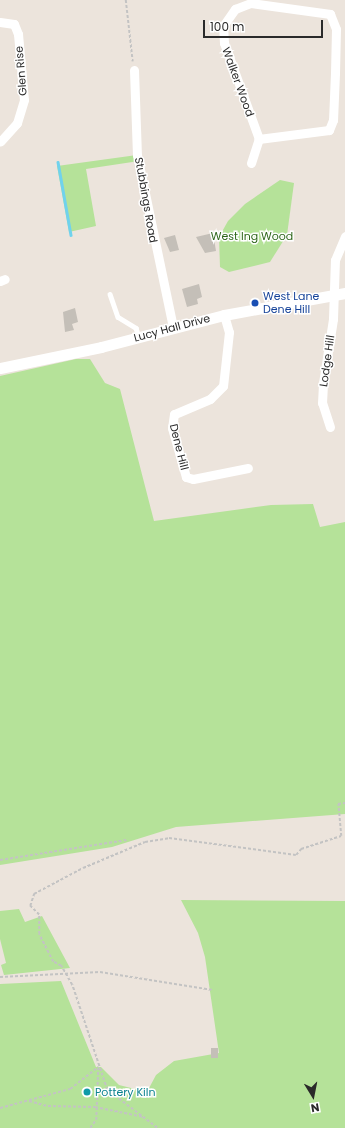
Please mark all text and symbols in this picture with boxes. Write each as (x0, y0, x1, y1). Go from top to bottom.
scale bar (205, 12, 325, 38)
text: 100 m (210, 18, 244, 35)
street label: Glen Rise (12, 46, 30, 96)
street label: Walker Wood (219, 46, 257, 118)
street label: Stubbings Road (132, 156, 160, 244)
park label: West Ing Wood (211, 229, 293, 243)
place label: West Lane Dene Hill (263, 290, 319, 316)
marker: West Lane Dene Hill (250, 298, 260, 308)
street label: Lucy Hall Drive (132, 311, 212, 345)
street label: Lodge Hill (317, 334, 337, 388)
street label: Dene Hill (167, 423, 191, 471)
north arrow (293, 1076, 333, 1116)
place label: Pottery Kiln (95, 1085, 156, 1099)
marker: Pottery Kiln (82, 1087, 92, 1097)
text: N (310, 1099, 321, 1116)

